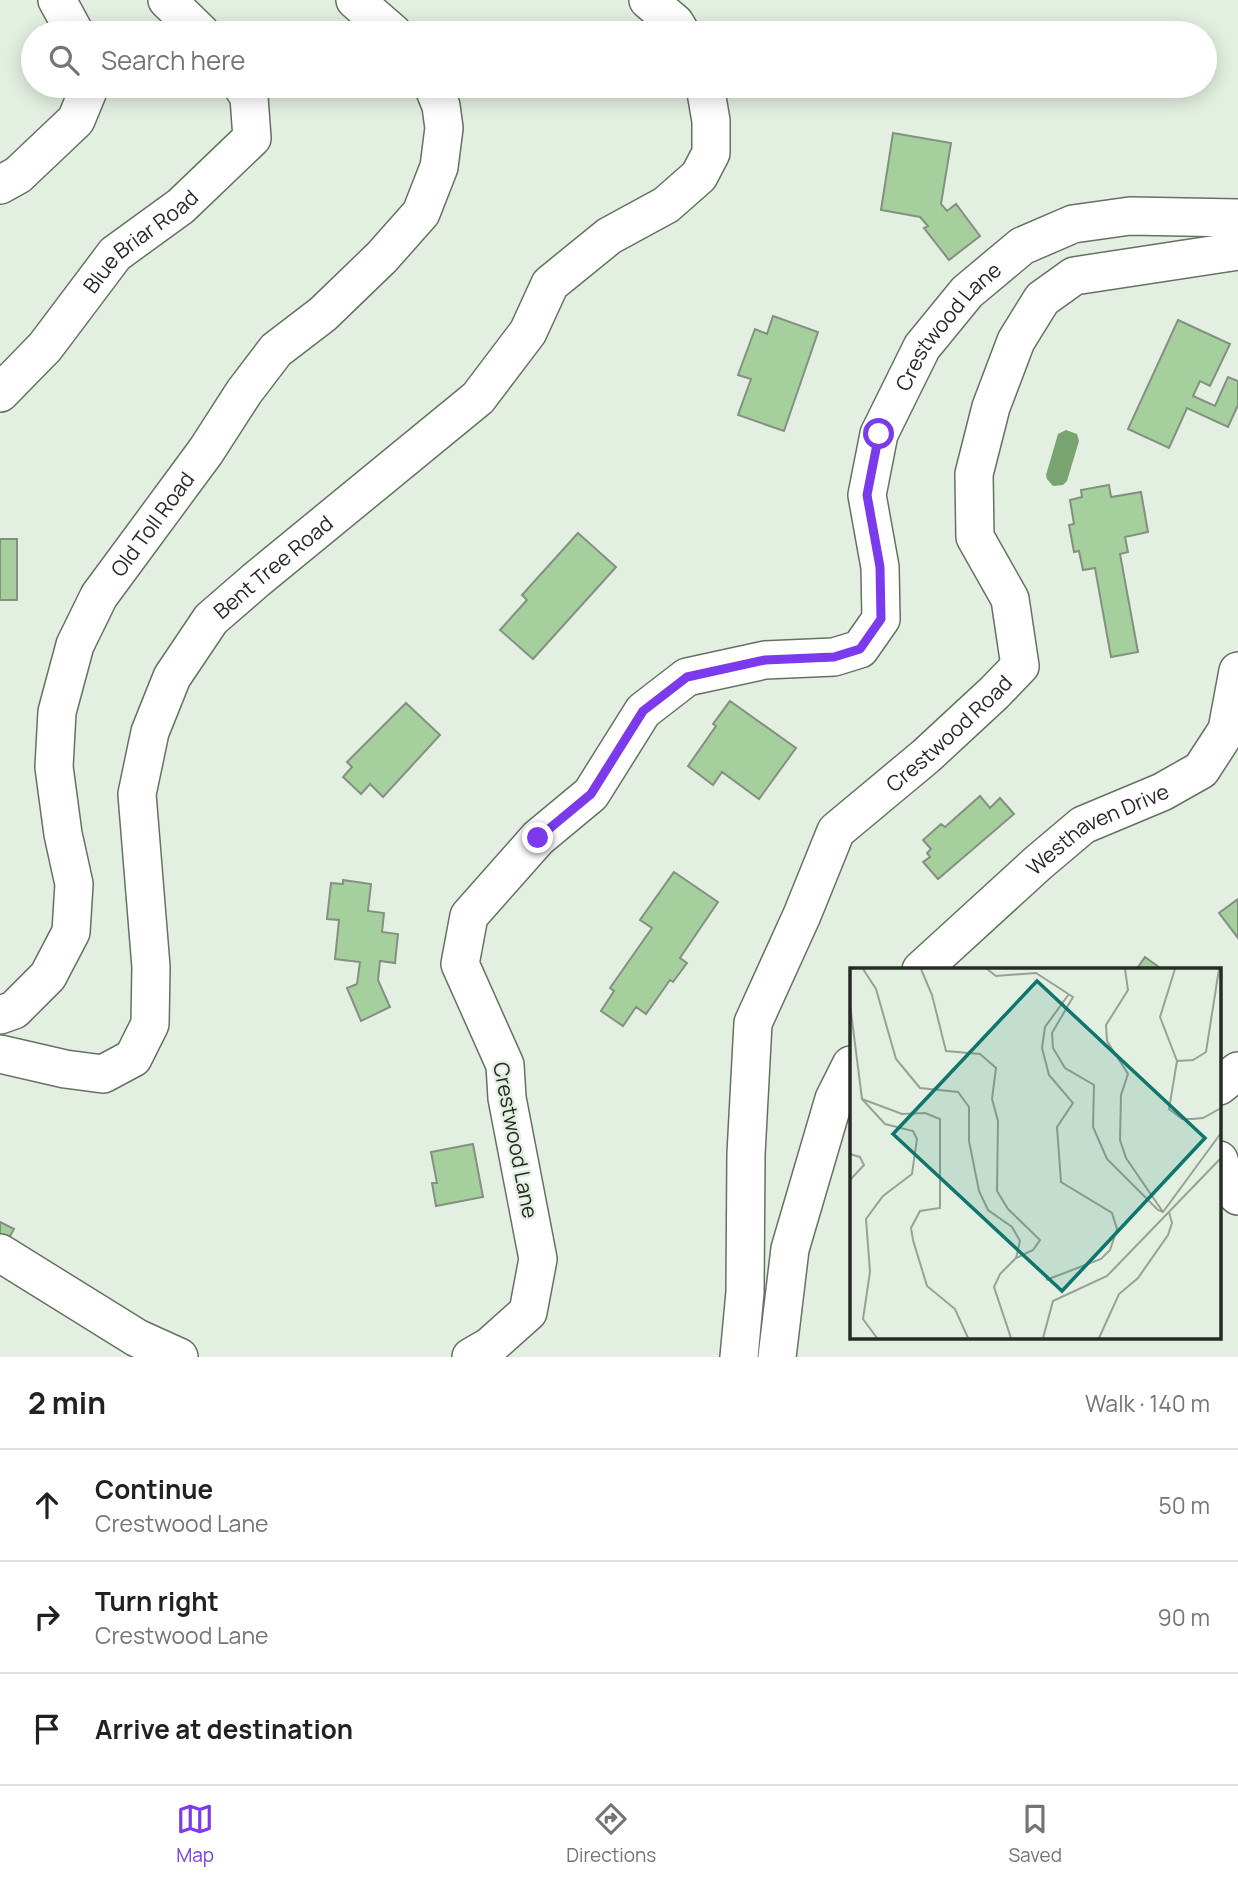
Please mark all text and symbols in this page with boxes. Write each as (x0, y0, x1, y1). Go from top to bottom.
search box (21, 21, 1217, 98)
icon: search (45, 41, 83, 79)
text: Search here (101, 42, 246, 78)
street label: Blue Briar Road (76, 183, 204, 299)
street label: Crestwood Lane (889, 255, 1007, 396)
route start (863, 418, 894, 449)
street label: Old Toll Road (104, 466, 200, 582)
street label: Bent Tree Road (207, 509, 338, 625)
street label: Crestwood Road (880, 669, 1018, 798)
street label: Westhaven Drive (1020, 777, 1173, 881)
route end (522, 822, 553, 853)
inset map (850, 968, 1220, 1339)
street label: Crestwood Lane (487, 1060, 545, 1220)
text: 2 min (28, 1382, 106, 1423)
text: Walk · 140 m (1085, 1387, 1210, 1419)
text: Continue (95, 1471, 213, 1507)
icon: ahead (28, 1486, 66, 1524)
text: 50 m (1159, 1489, 1210, 1521)
text: Crestwood Lane (95, 1507, 268, 1539)
text: Turn right (95, 1583, 219, 1619)
icon: right (28, 1598, 66, 1636)
text: 90 m (1158, 1601, 1210, 1633)
text: Crestwood Lane (95, 1619, 268, 1651)
icon: arrive (28, 1710, 66, 1748)
text: Arrive at destination (95, 1711, 353, 1747)
tab: Map (176, 1800, 214, 1868)
tab: Directions (566, 1800, 656, 1868)
tab: Saved (1008, 1800, 1062, 1868)

